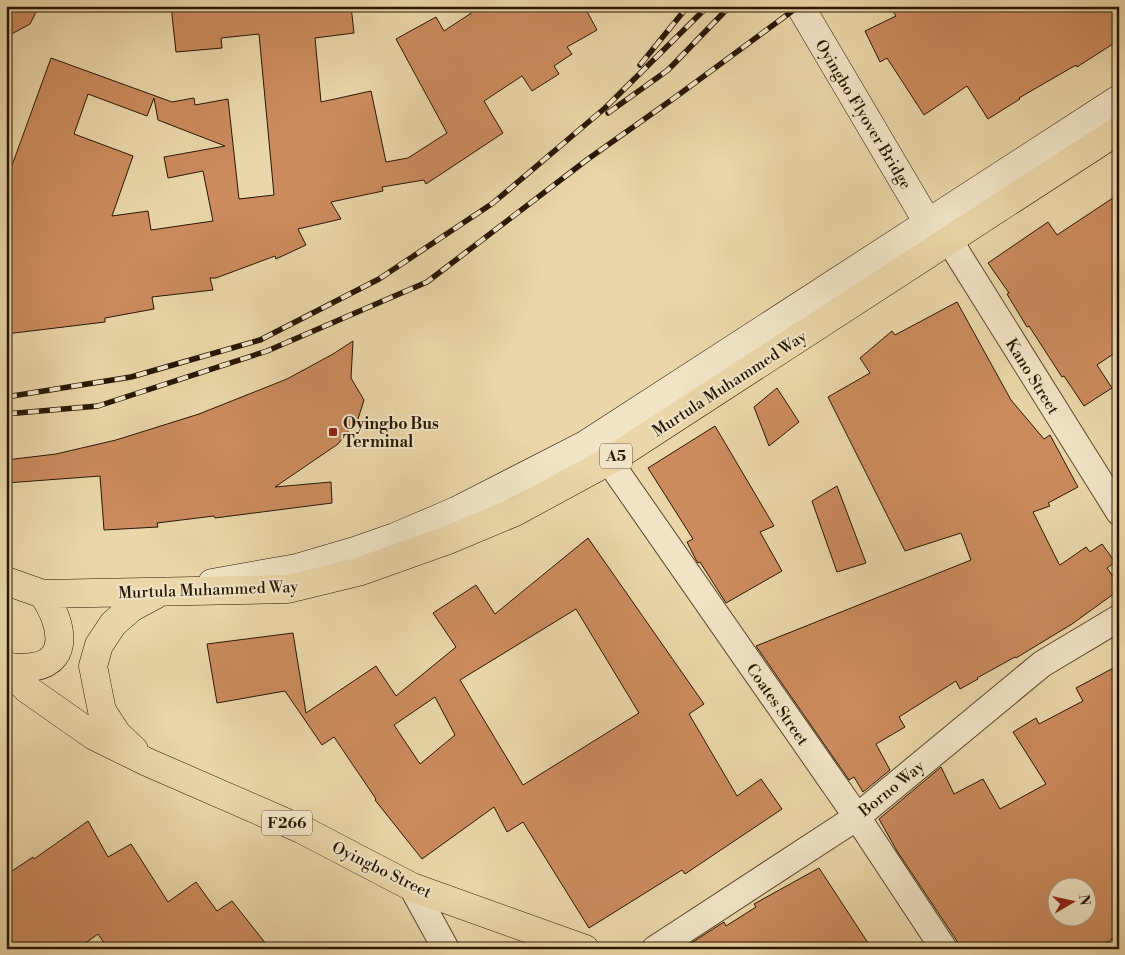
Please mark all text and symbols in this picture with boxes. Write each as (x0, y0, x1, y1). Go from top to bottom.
street label: Oyingbo Flyover Bridge (810, 36, 916, 193)
street label: Murtula Muhammed Way (649, 326, 811, 441)
street label: Kano Street (1001, 335, 1064, 418)
place label: Oyingbo Bus Terminal (343, 414, 439, 452)
marker: Oyingbo Bus Terminal (327, 426, 339, 438)
road number: A5 (600, 444, 632, 468)
street label: Murtula Muhammed Way (118, 577, 299, 603)
street label: Coates Street (742, 660, 813, 750)
street label: Borno Way (854, 756, 929, 822)
road number: F266 (262, 810, 312, 836)
street label: Oyingbo Street (329, 837, 435, 903)
north arrow (1048, 878, 1098, 928)
text: N (1074, 893, 1094, 907)

